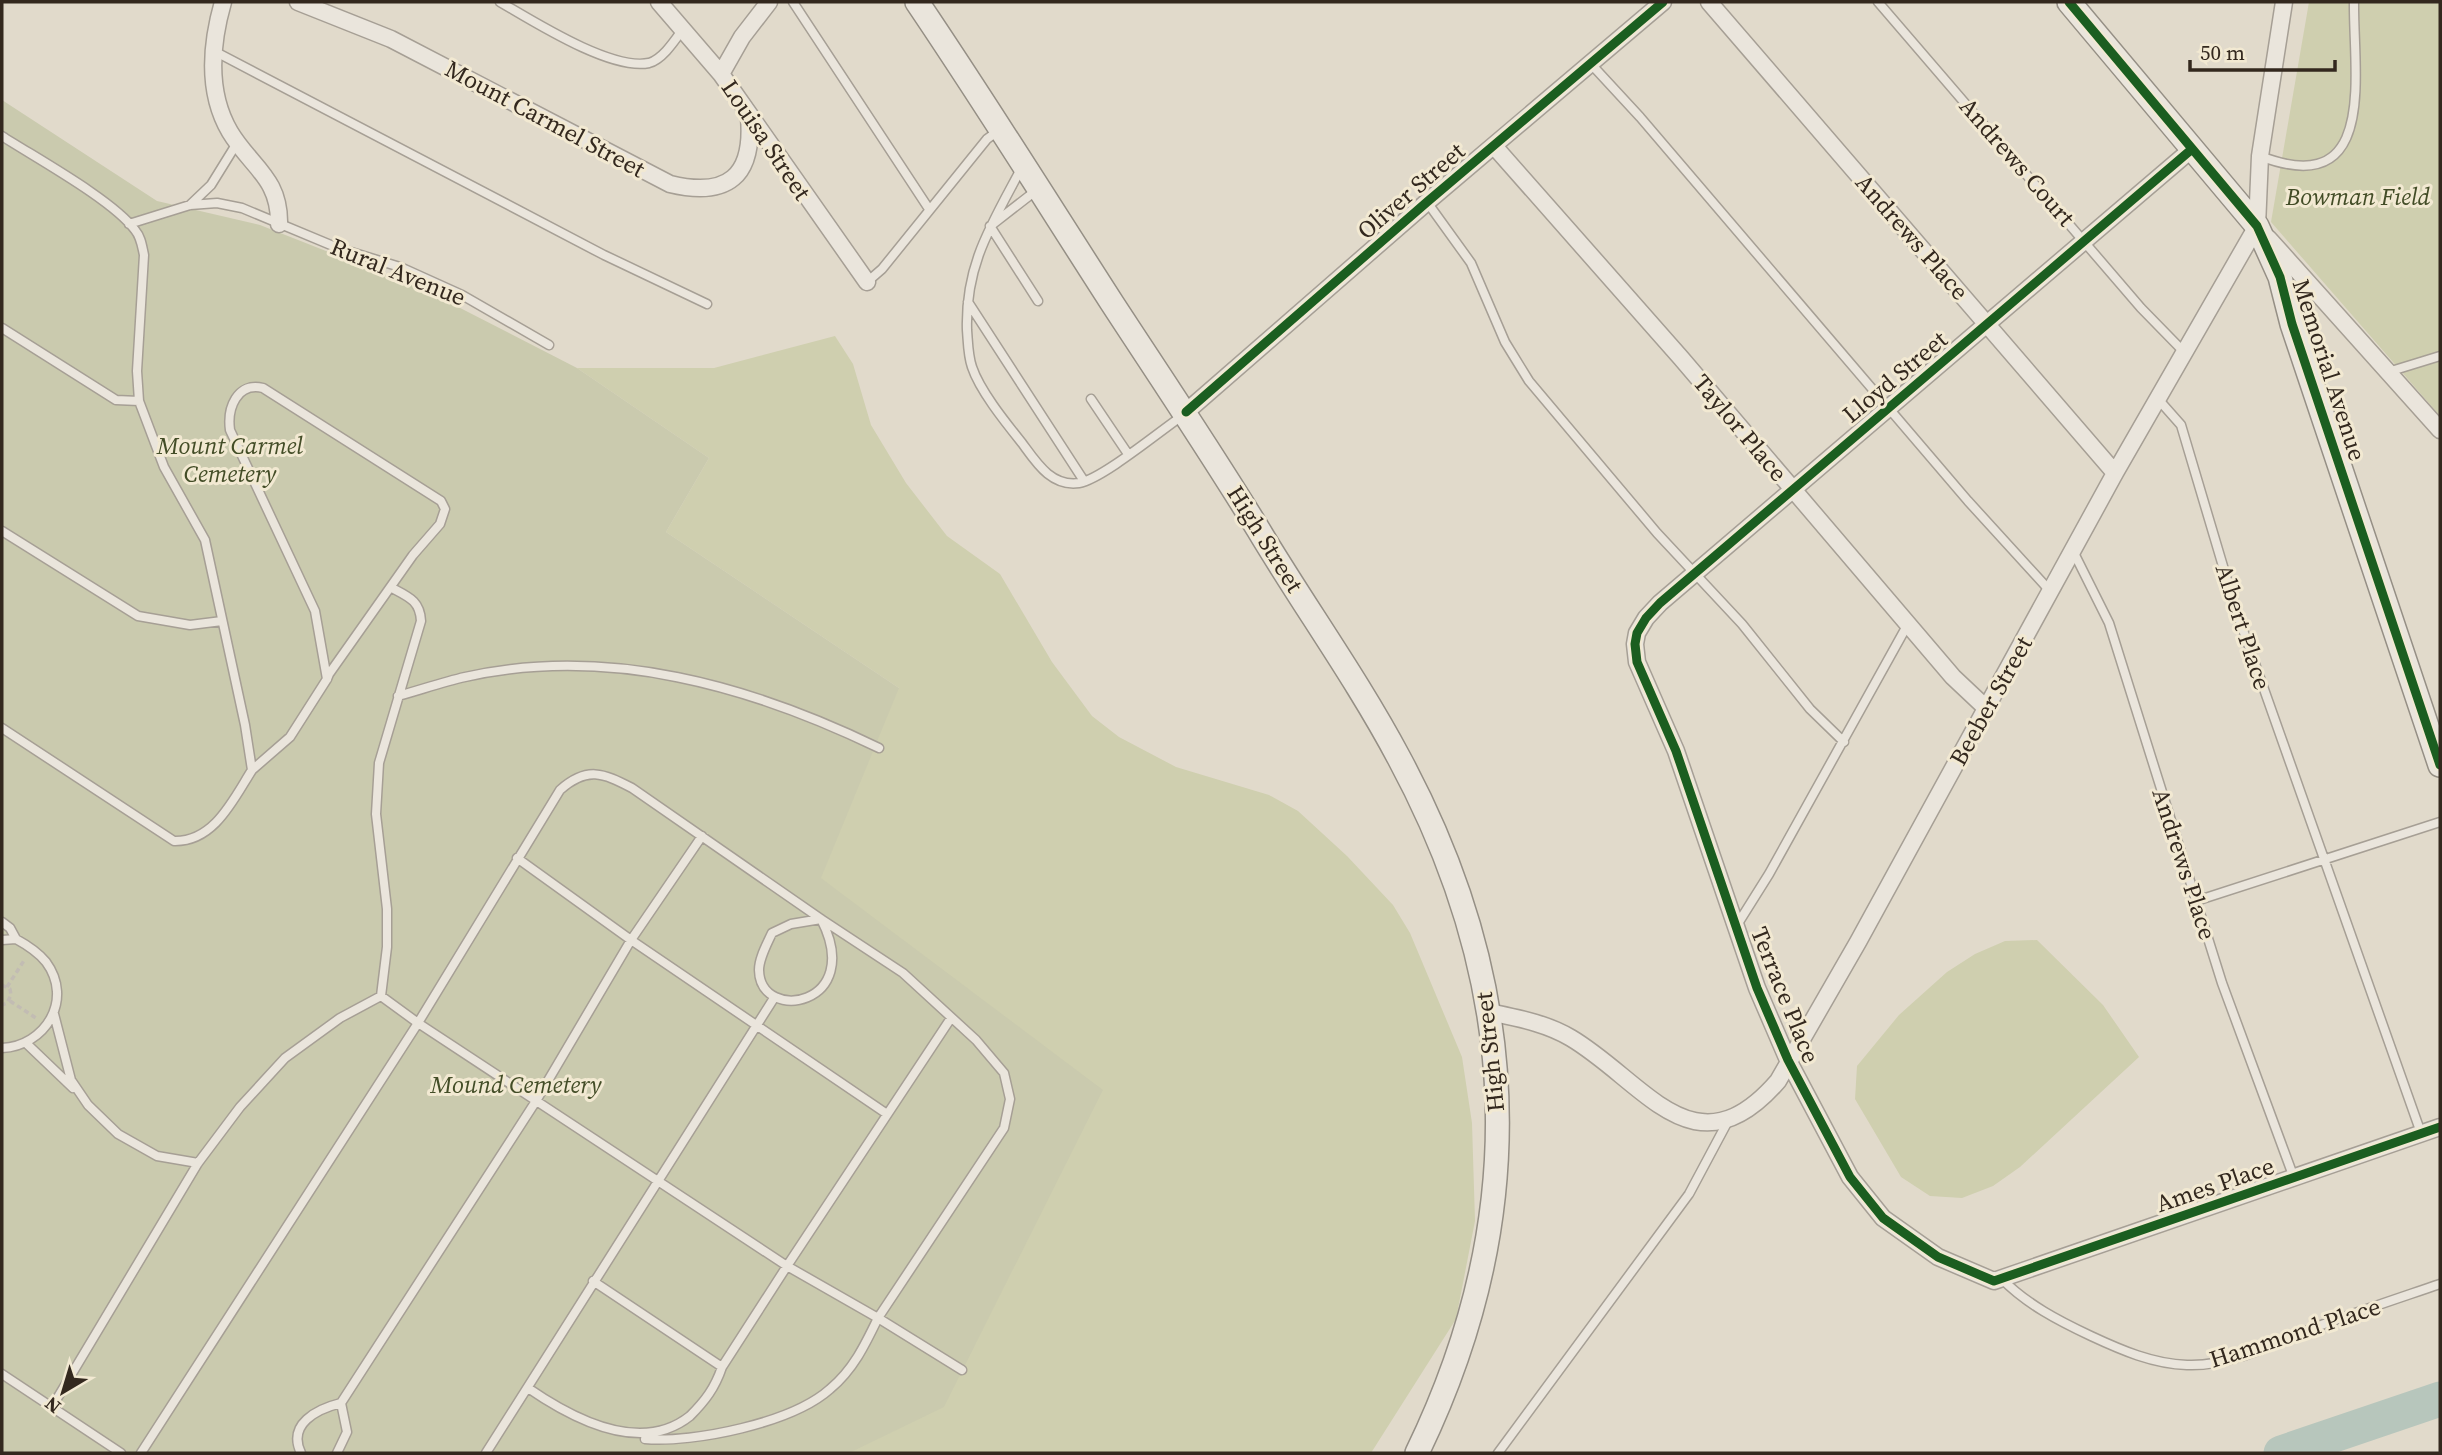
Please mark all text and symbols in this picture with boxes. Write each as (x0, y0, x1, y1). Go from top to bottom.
scale bar (2190, 28, 2335, 72)
text: 50 m (2200, 38, 2245, 67)
street label: Mount Carmel Street (440, 52, 651, 185)
street label: Louisa Street (714, 73, 819, 207)
street label: Andrews Court (1952, 90, 2083, 233)
street label: Oliver Street (1350, 135, 1472, 247)
street label: Andrews Place (1848, 166, 1976, 307)
park label: Bowman Field (2285, 180, 2431, 213)
street label: Rural Avenue (326, 229, 471, 314)
street label: Memorial Avenue (2285, 275, 2374, 465)
street label: Lloyd Street (1835, 323, 1954, 430)
street label: Taylor Place (1686, 367, 1795, 488)
park label: Mount Carmel Cemetery (156, 429, 303, 490)
street label: High Street (1220, 479, 1311, 599)
street label: Albert Place (2208, 560, 2279, 694)
street label: Beeber Street (1941, 630, 2040, 771)
street label: Andrews Place (2144, 784, 2224, 944)
street label: Terrace Place (1743, 922, 1828, 1068)
street label: High Street (1467, 990, 1512, 1114)
park label: Mound Cemetery (430, 1068, 602, 1101)
street label: Ames Place (2151, 1149, 2278, 1220)
street label: Hammond Place (2205, 1289, 2385, 1376)
north arrow (28, 1357, 98, 1427)
text: N (39, 1391, 66, 1420)

